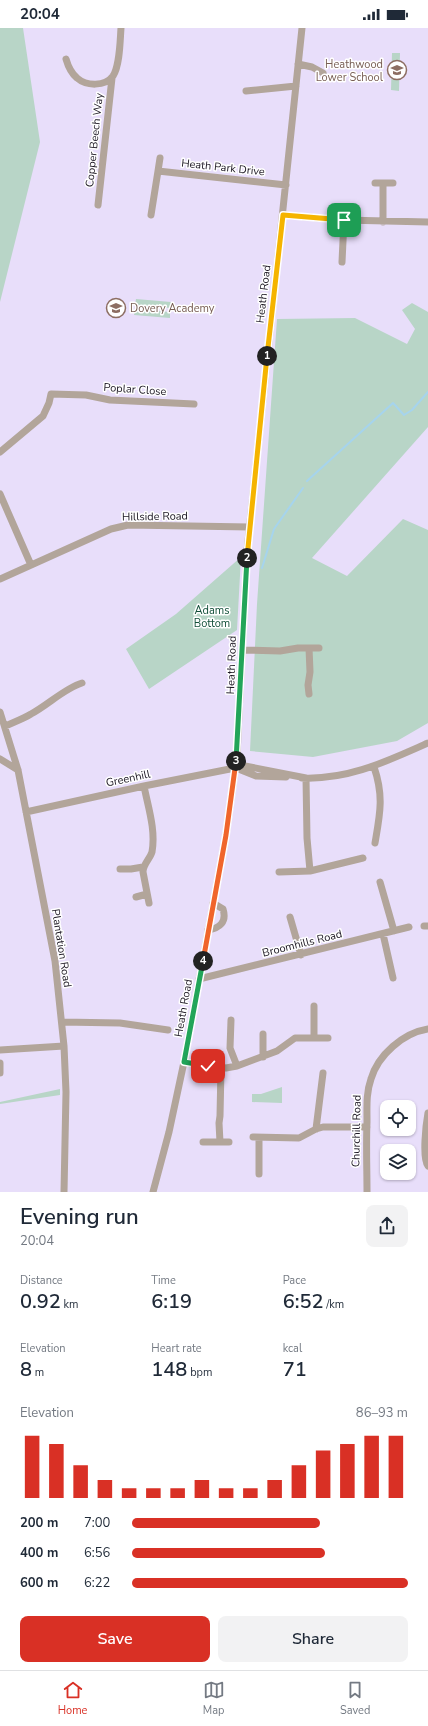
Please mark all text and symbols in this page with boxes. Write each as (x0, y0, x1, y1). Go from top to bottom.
text: 20:04 (20, 4, 60, 24)
place label: Heathwood Lower School (316, 57, 384, 85)
school or university icon: Heathwood Lower School (386, 59, 408, 81)
street label: Copper Beech Way (82, 92, 107, 188)
street label: Heath Park Drive (180, 156, 266, 179)
pin (327, 203, 361, 237)
icon: arrive (333, 209, 355, 231)
street label: Heath Road (252, 264, 275, 324)
school or university icon: Dovery Academy (105, 297, 127, 319)
place label: Dovery Academy (130, 301, 215, 316)
pin: 1 (257, 346, 277, 366)
text: 1 (264, 348, 270, 363)
street label: Poplar Close (103, 380, 167, 399)
street label: Hillside Road (122, 508, 188, 525)
pin: 2 (237, 548, 257, 568)
text: 2 (244, 550, 250, 565)
park label: Adams Bottom (194, 603, 230, 631)
street label: Heath Road (223, 635, 240, 695)
pin: 3 (226, 751, 246, 771)
text: 3 (233, 753, 239, 768)
street label: Greenhill (104, 766, 152, 791)
street label: Plantation Road (48, 908, 75, 988)
street label: Broomhills Road (261, 926, 344, 961)
pin: 4 (193, 951, 213, 971)
text: 4 (200, 953, 206, 968)
street label: Heath Road (171, 978, 196, 1038)
pin (191, 1049, 225, 1083)
icon: check (197, 1055, 219, 1077)
street label: Churchill Road (348, 1095, 365, 1167)
map controls (380, 1100, 416, 1180)
button: locate (380, 1100, 416, 1136)
button: layers (380, 1144, 416, 1180)
text: Evening run (20, 1202, 139, 1232)
button: share (366, 1205, 408, 1247)
text: 20:04 (20, 1232, 54, 1250)
text: Distance (20, 1273, 63, 1288)
text: Time (151, 1273, 176, 1288)
text: Pace (283, 1273, 306, 1288)
text: 0.92 (20, 1288, 61, 1315)
text: 6:19 (151, 1288, 192, 1315)
text: 6:52 (283, 1288, 323, 1315)
text: km (61, 1297, 79, 1312)
text: /km (323, 1297, 344, 1312)
text: Elevation (20, 1341, 66, 1356)
text: Heart rate (151, 1341, 202, 1356)
text: kcal (283, 1341, 302, 1356)
text: 8 (20, 1356, 32, 1383)
text: 148 (151, 1356, 187, 1383)
text: 71 (283, 1356, 307, 1383)
text: m (32, 1365, 44, 1380)
text: bpm (187, 1365, 212, 1380)
text: Elevation (20, 1404, 74, 1422)
text: 86–93 m (356, 1404, 408, 1422)
text: 200 m (20, 1514, 58, 1532)
text: 7:00 (84, 1514, 110, 1532)
text: 400 m (20, 1544, 58, 1562)
text: 6:56 (84, 1544, 110, 1562)
text: 600 m (20, 1574, 58, 1592)
text: 6:22 (84, 1574, 110, 1592)
button: Save (20, 1616, 210, 1662)
button: Share (218, 1616, 408, 1662)
tab: Home (58, 1679, 87, 1718)
tab: Map (203, 1679, 225, 1718)
tab: Saved (340, 1679, 370, 1718)

